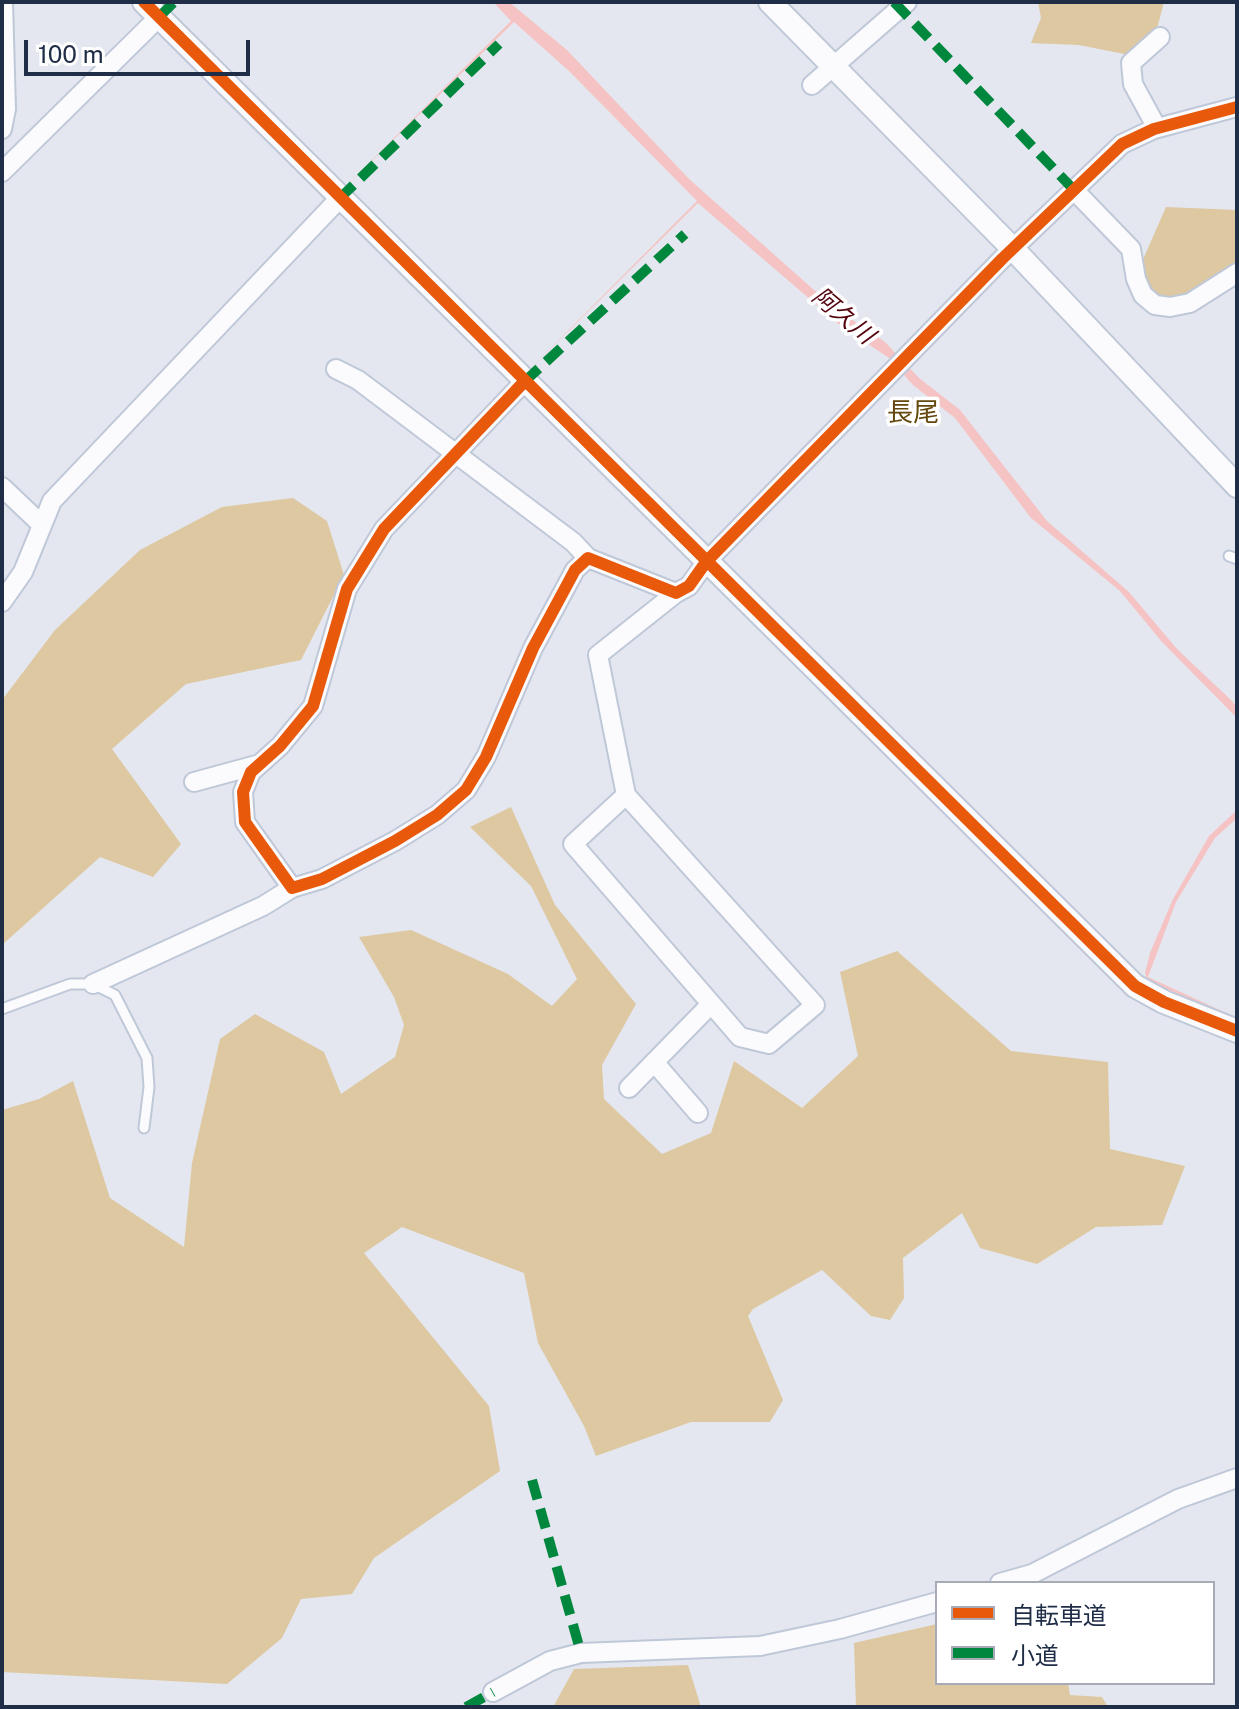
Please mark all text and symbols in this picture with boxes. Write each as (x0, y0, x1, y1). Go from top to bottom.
scale bar (28, 24, 254, 74)
text: 100 m (38, 40, 104, 68)
water label: 阿久川 (806, 282, 880, 350)
district label: 長尾 (887, 397, 939, 429)
legend (935, 1581, 1215, 1685)
text: 自転車道 (1011, 1601, 1107, 1629)
text: 小道 (1011, 1641, 1059, 1669)

